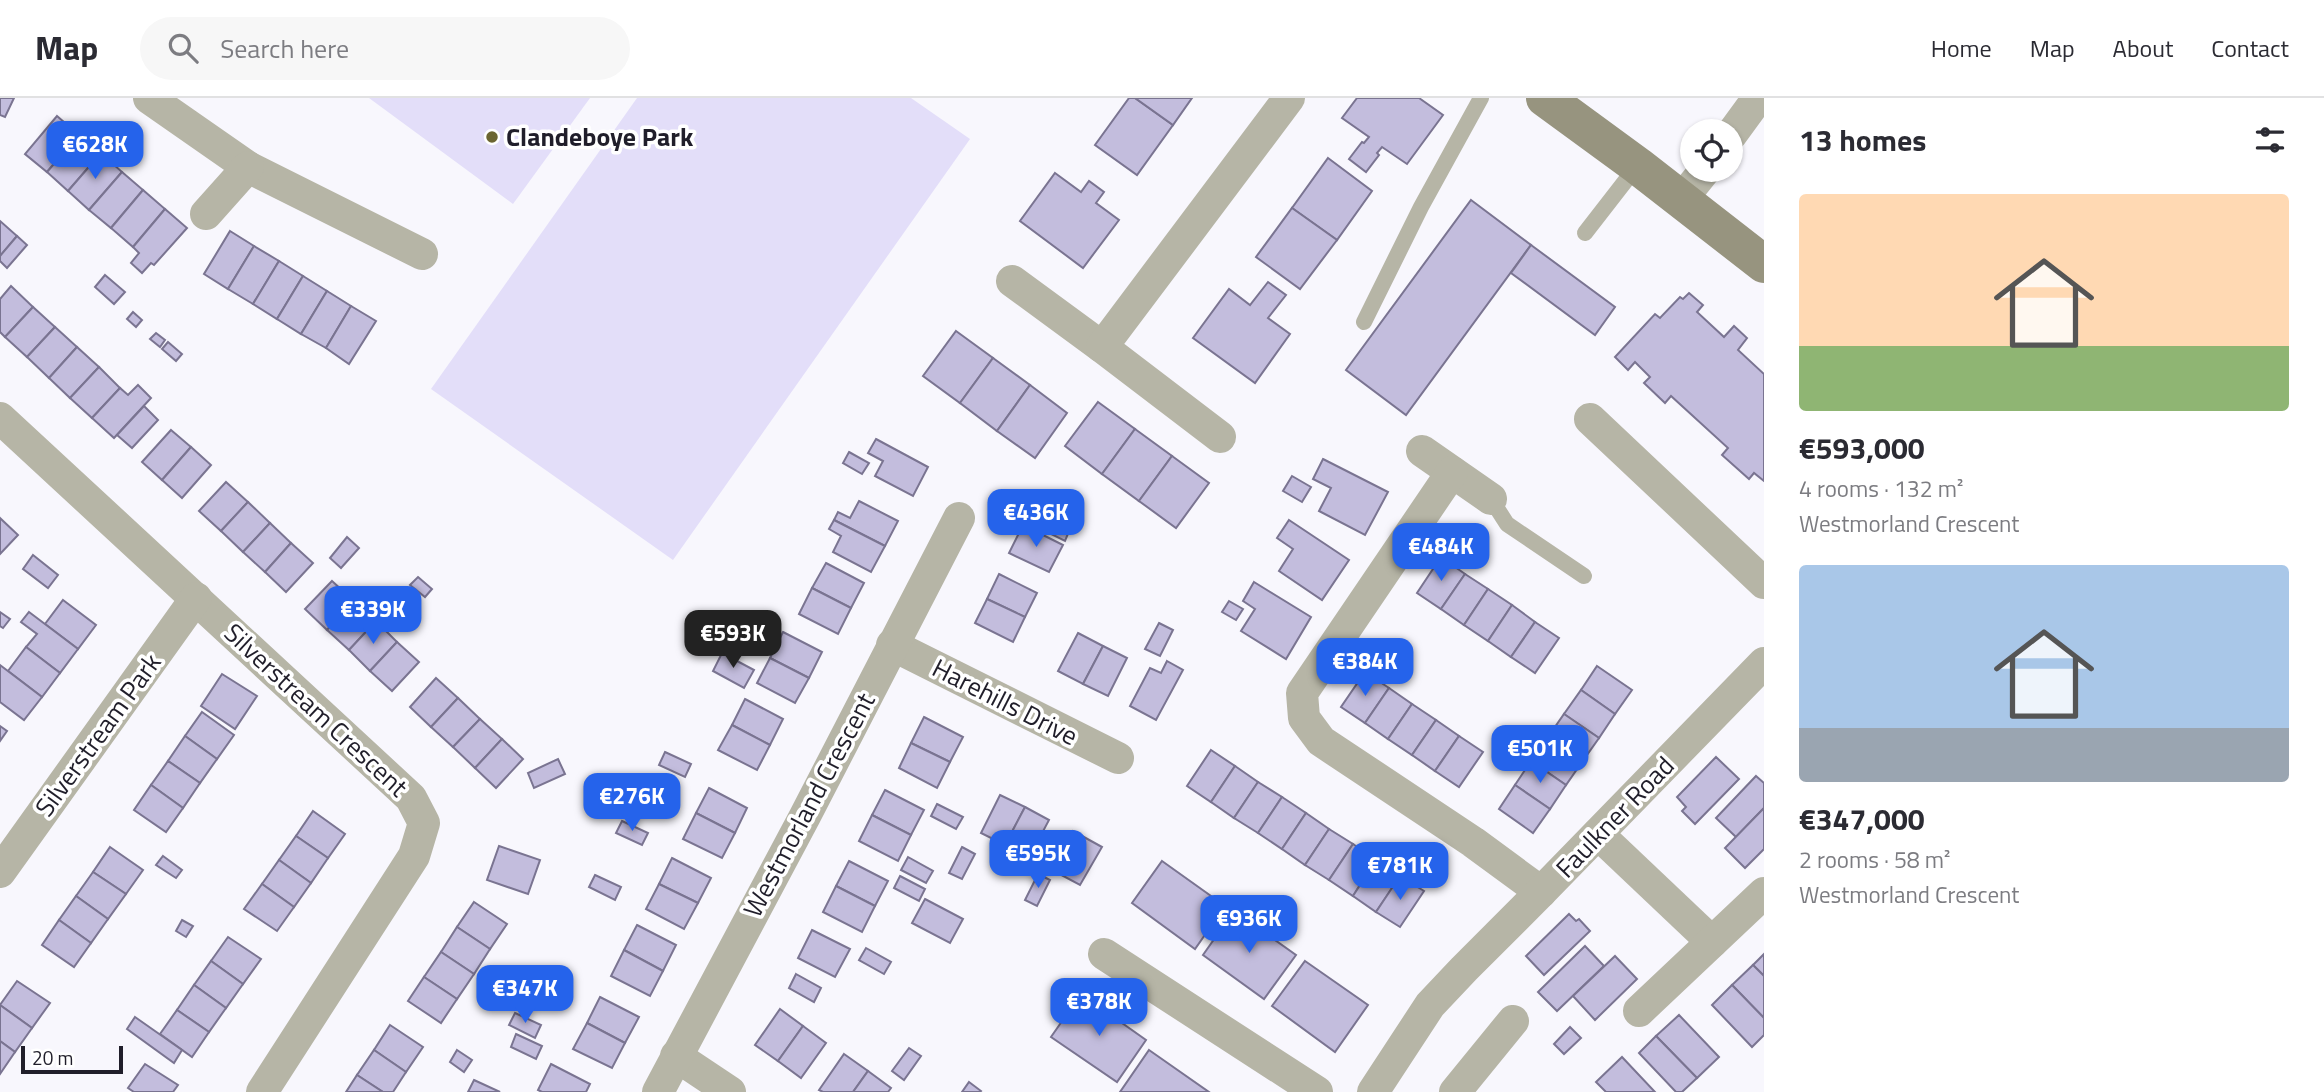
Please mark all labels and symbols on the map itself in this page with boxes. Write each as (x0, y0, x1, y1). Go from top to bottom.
place label: Clandeboye Park (506, 117, 694, 156)
pin: €628K (46, 122, 144, 181)
marker: Clandeboye Park (484, 129, 500, 145)
pin: €436K (987, 490, 1085, 549)
pin: €484K (1392, 524, 1490, 583)
pin: €339K (324, 587, 422, 646)
pin: €593K (684, 610, 782, 670)
street label: Silverstream Crescent (216, 614, 417, 805)
pin: €384K (1316, 638, 1414, 698)
street label: Silverstream Park (25, 645, 170, 824)
street label: Harehills Drive (926, 648, 1085, 755)
street label: Westmorland Crescent (733, 686, 884, 924)
pin: €501K (1491, 726, 1589, 785)
street label: Faulkner Road (1546, 747, 1683, 886)
pin: €276K (583, 774, 681, 833)
pin: €595K (989, 830, 1087, 890)
pin: €781K (1351, 842, 1449, 902)
pin: €936K (1200, 896, 1298, 955)
pin: €347K (476, 965, 574, 1025)
pin: €378K (1050, 978, 1148, 1038)
scale bar (21, 1043, 122, 1075)

